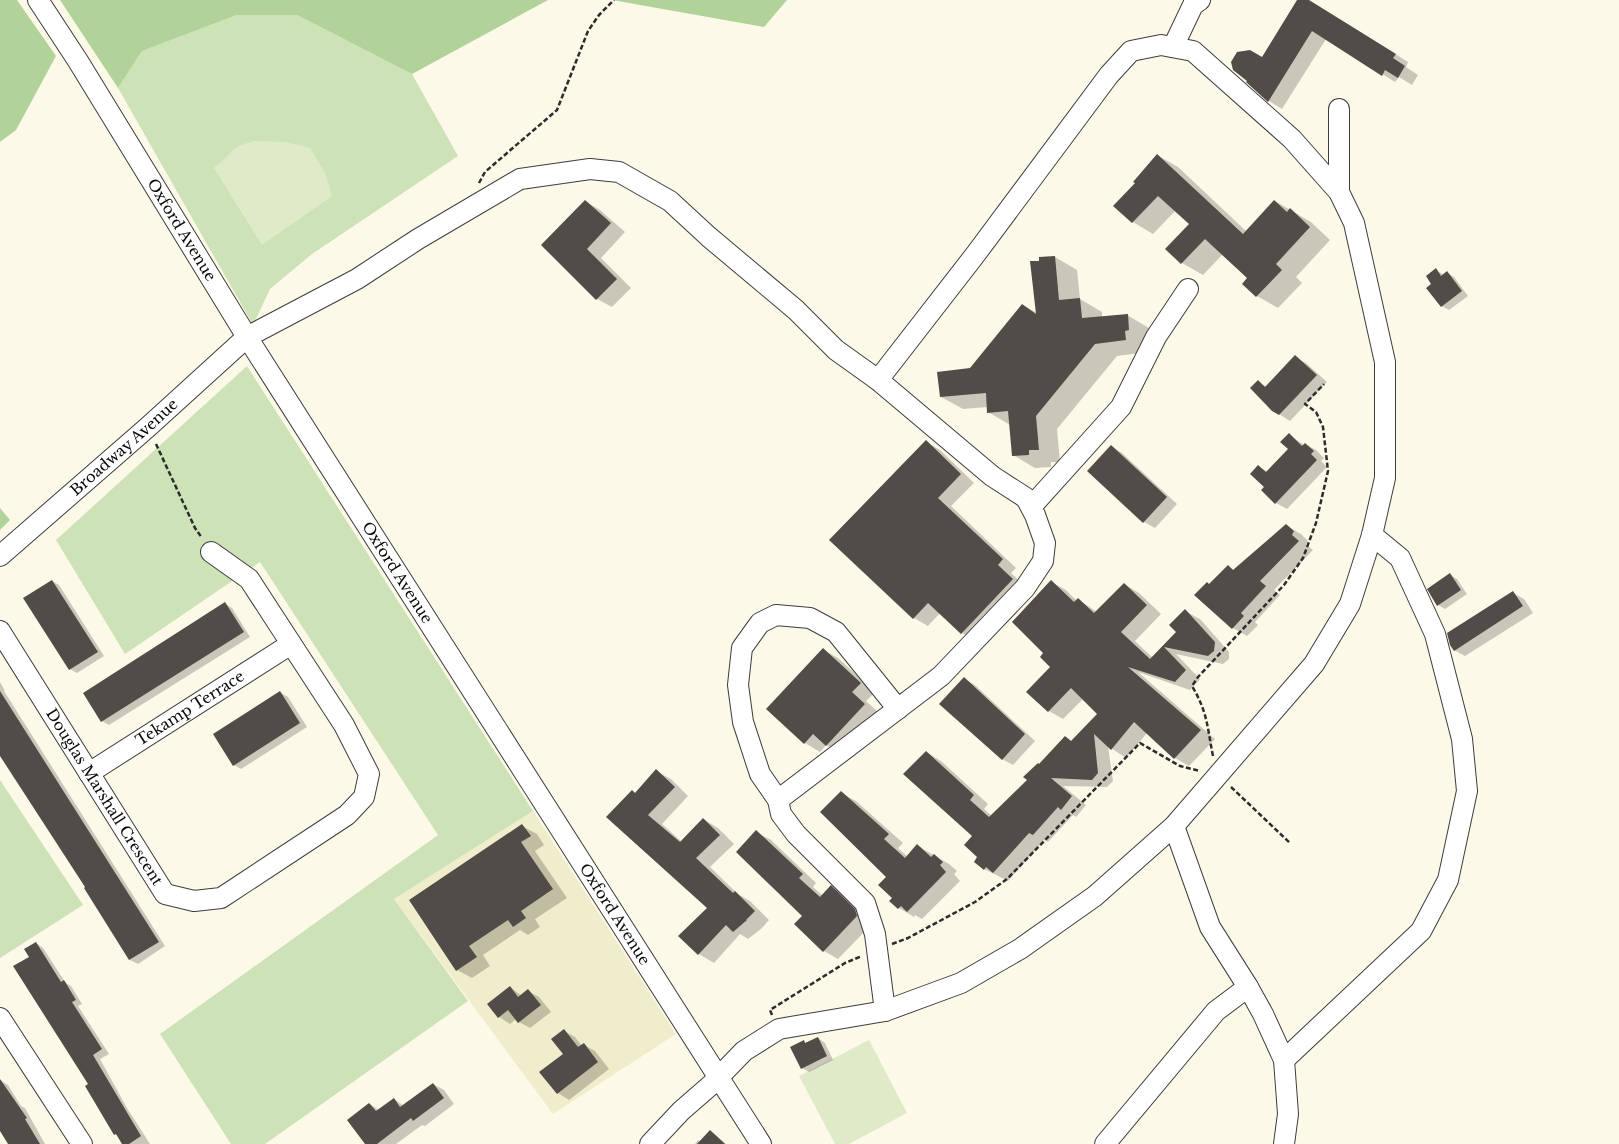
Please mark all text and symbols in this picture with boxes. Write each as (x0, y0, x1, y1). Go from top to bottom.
street label: Oxford Avenue (143, 175, 220, 284)
street label: Broadway Avenue (66, 394, 182, 500)
street label: Oxford Avenue (358, 518, 437, 627)
street label: Tekamp Terrace (132, 666, 248, 750)
street label: Douglas Marshall Crescent (42, 705, 167, 889)
street label: Oxford Avenue (576, 860, 655, 968)

